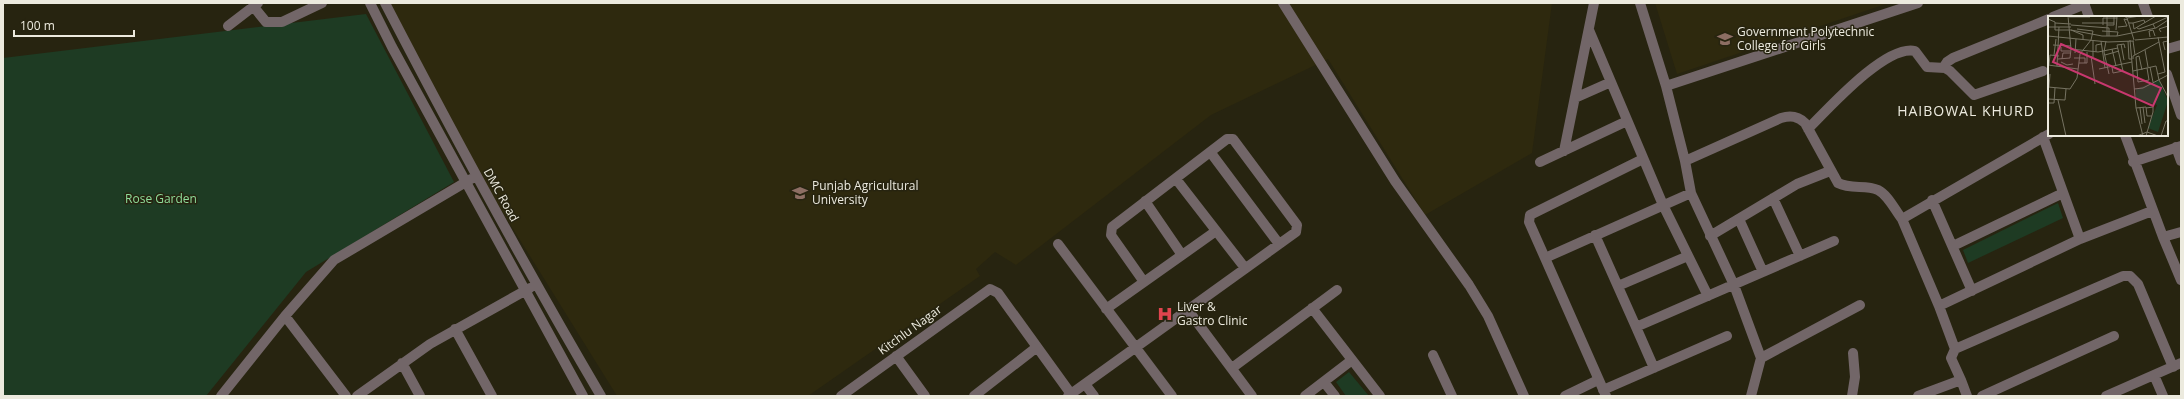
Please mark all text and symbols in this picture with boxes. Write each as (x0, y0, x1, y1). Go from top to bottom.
scale bar (14, 12, 134, 38)
inset map (2048, 16, 2168, 136)
text: 100 m (20, 17, 55, 34)
place label: Government Polytechnic College for Girls (1737, 23, 1875, 54)
school or university icon: Government Polytechnic College for Girls (1716, 30, 1734, 48)
district label: HAIBOWAL KHURD (1897, 101, 2035, 120)
street label: DMC Road (480, 165, 523, 225)
place label: Punjab Agricultural University (812, 177, 919, 208)
school or university icon: Punjab Agricultural University (791, 184, 809, 202)
park label: Rose Garden (125, 190, 197, 207)
place label: Liver & Gastro Clinic (1177, 298, 1248, 329)
street label: Kitchlu Nagar (874, 301, 945, 359)
hospital icon: Liver & Gastro Clinic (1156, 305, 1174, 323)

